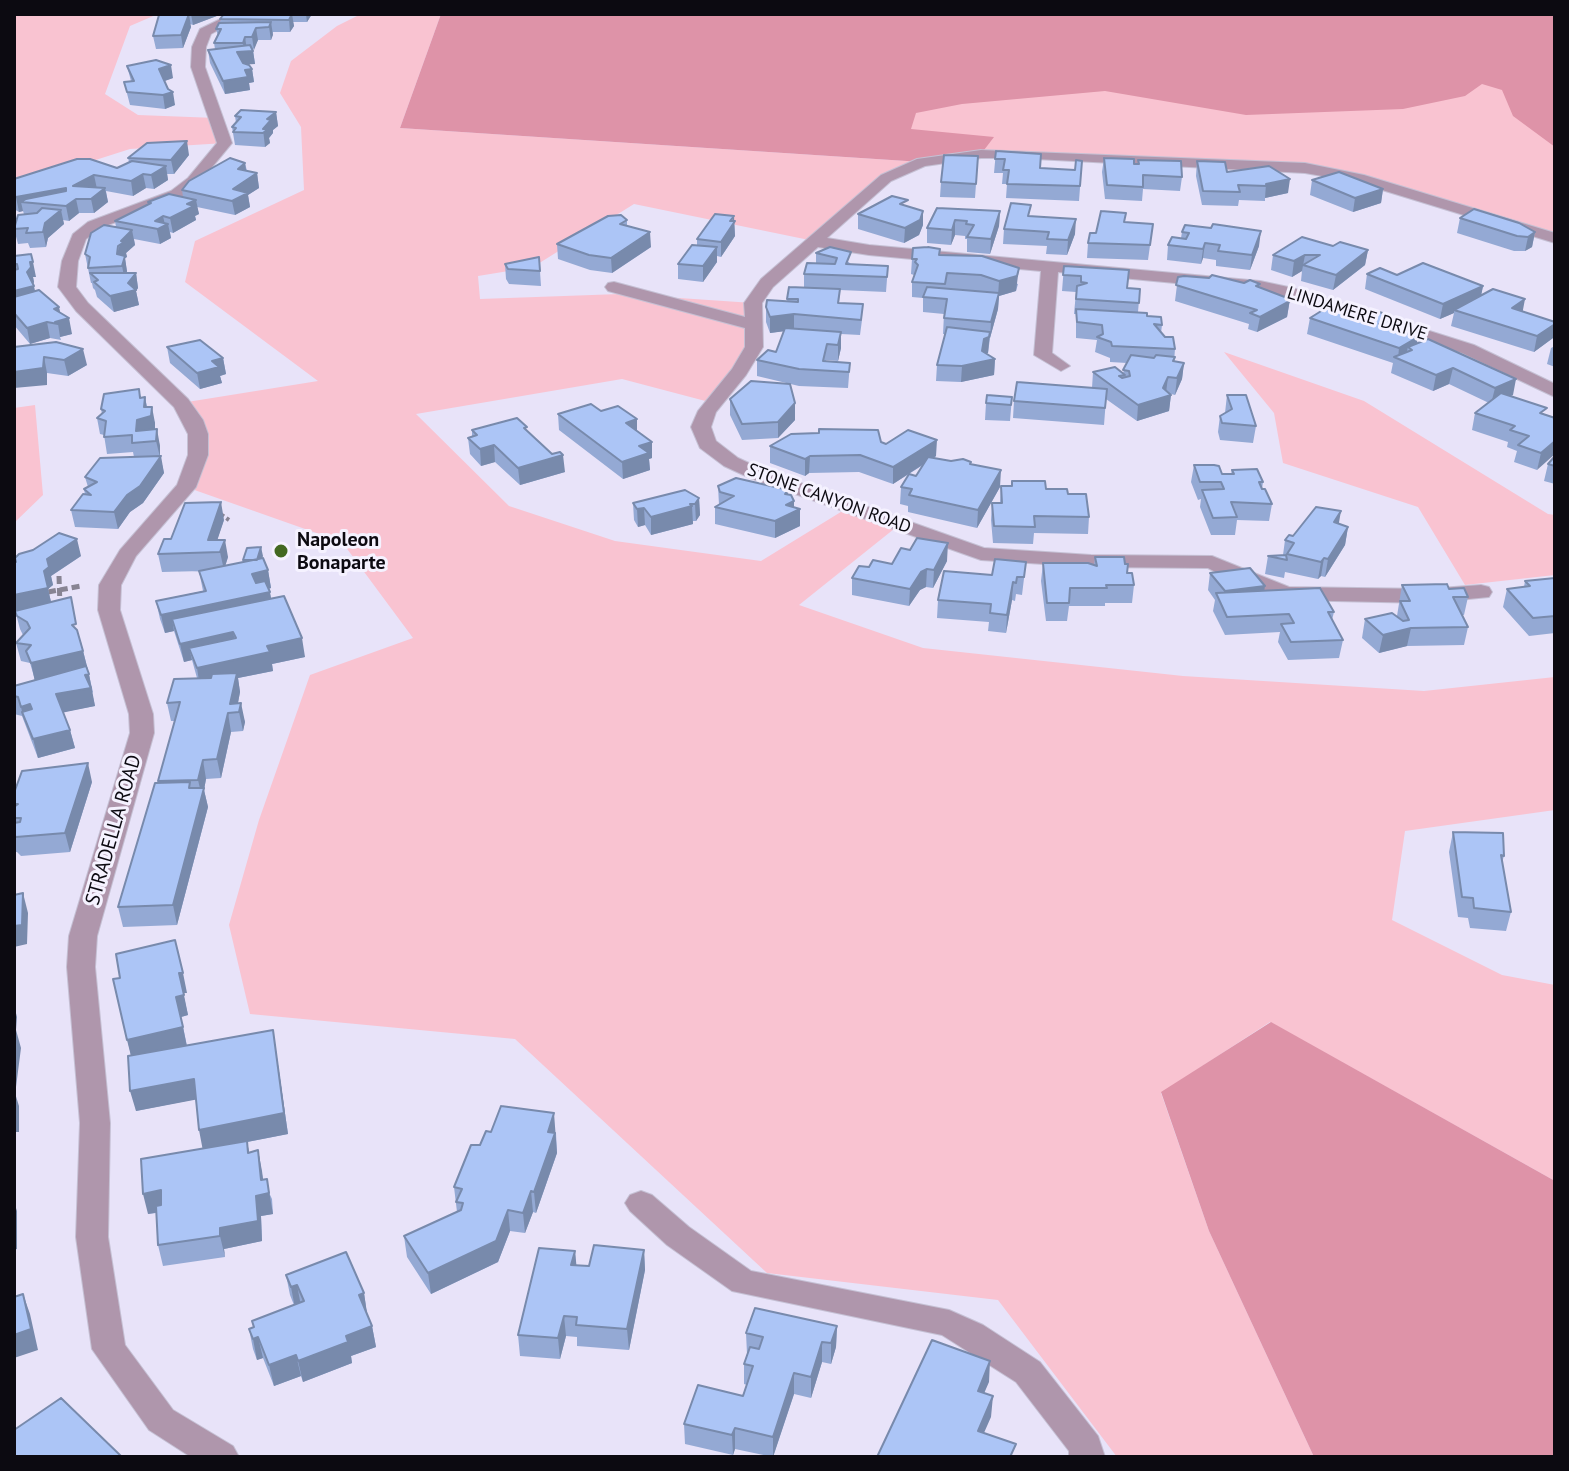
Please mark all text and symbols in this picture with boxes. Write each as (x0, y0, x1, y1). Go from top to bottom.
street label: LINDAMERE DRIVE (1284, 282, 1430, 346)
street label: STONE CANYON ROAD (744, 459, 914, 539)
place label: Napoleon Bonaparte (297, 528, 386, 575)
marker: Napoleon Bonaparte (272, 542, 290, 560)
street label: STRADELLA ROAD (81, 752, 147, 908)

